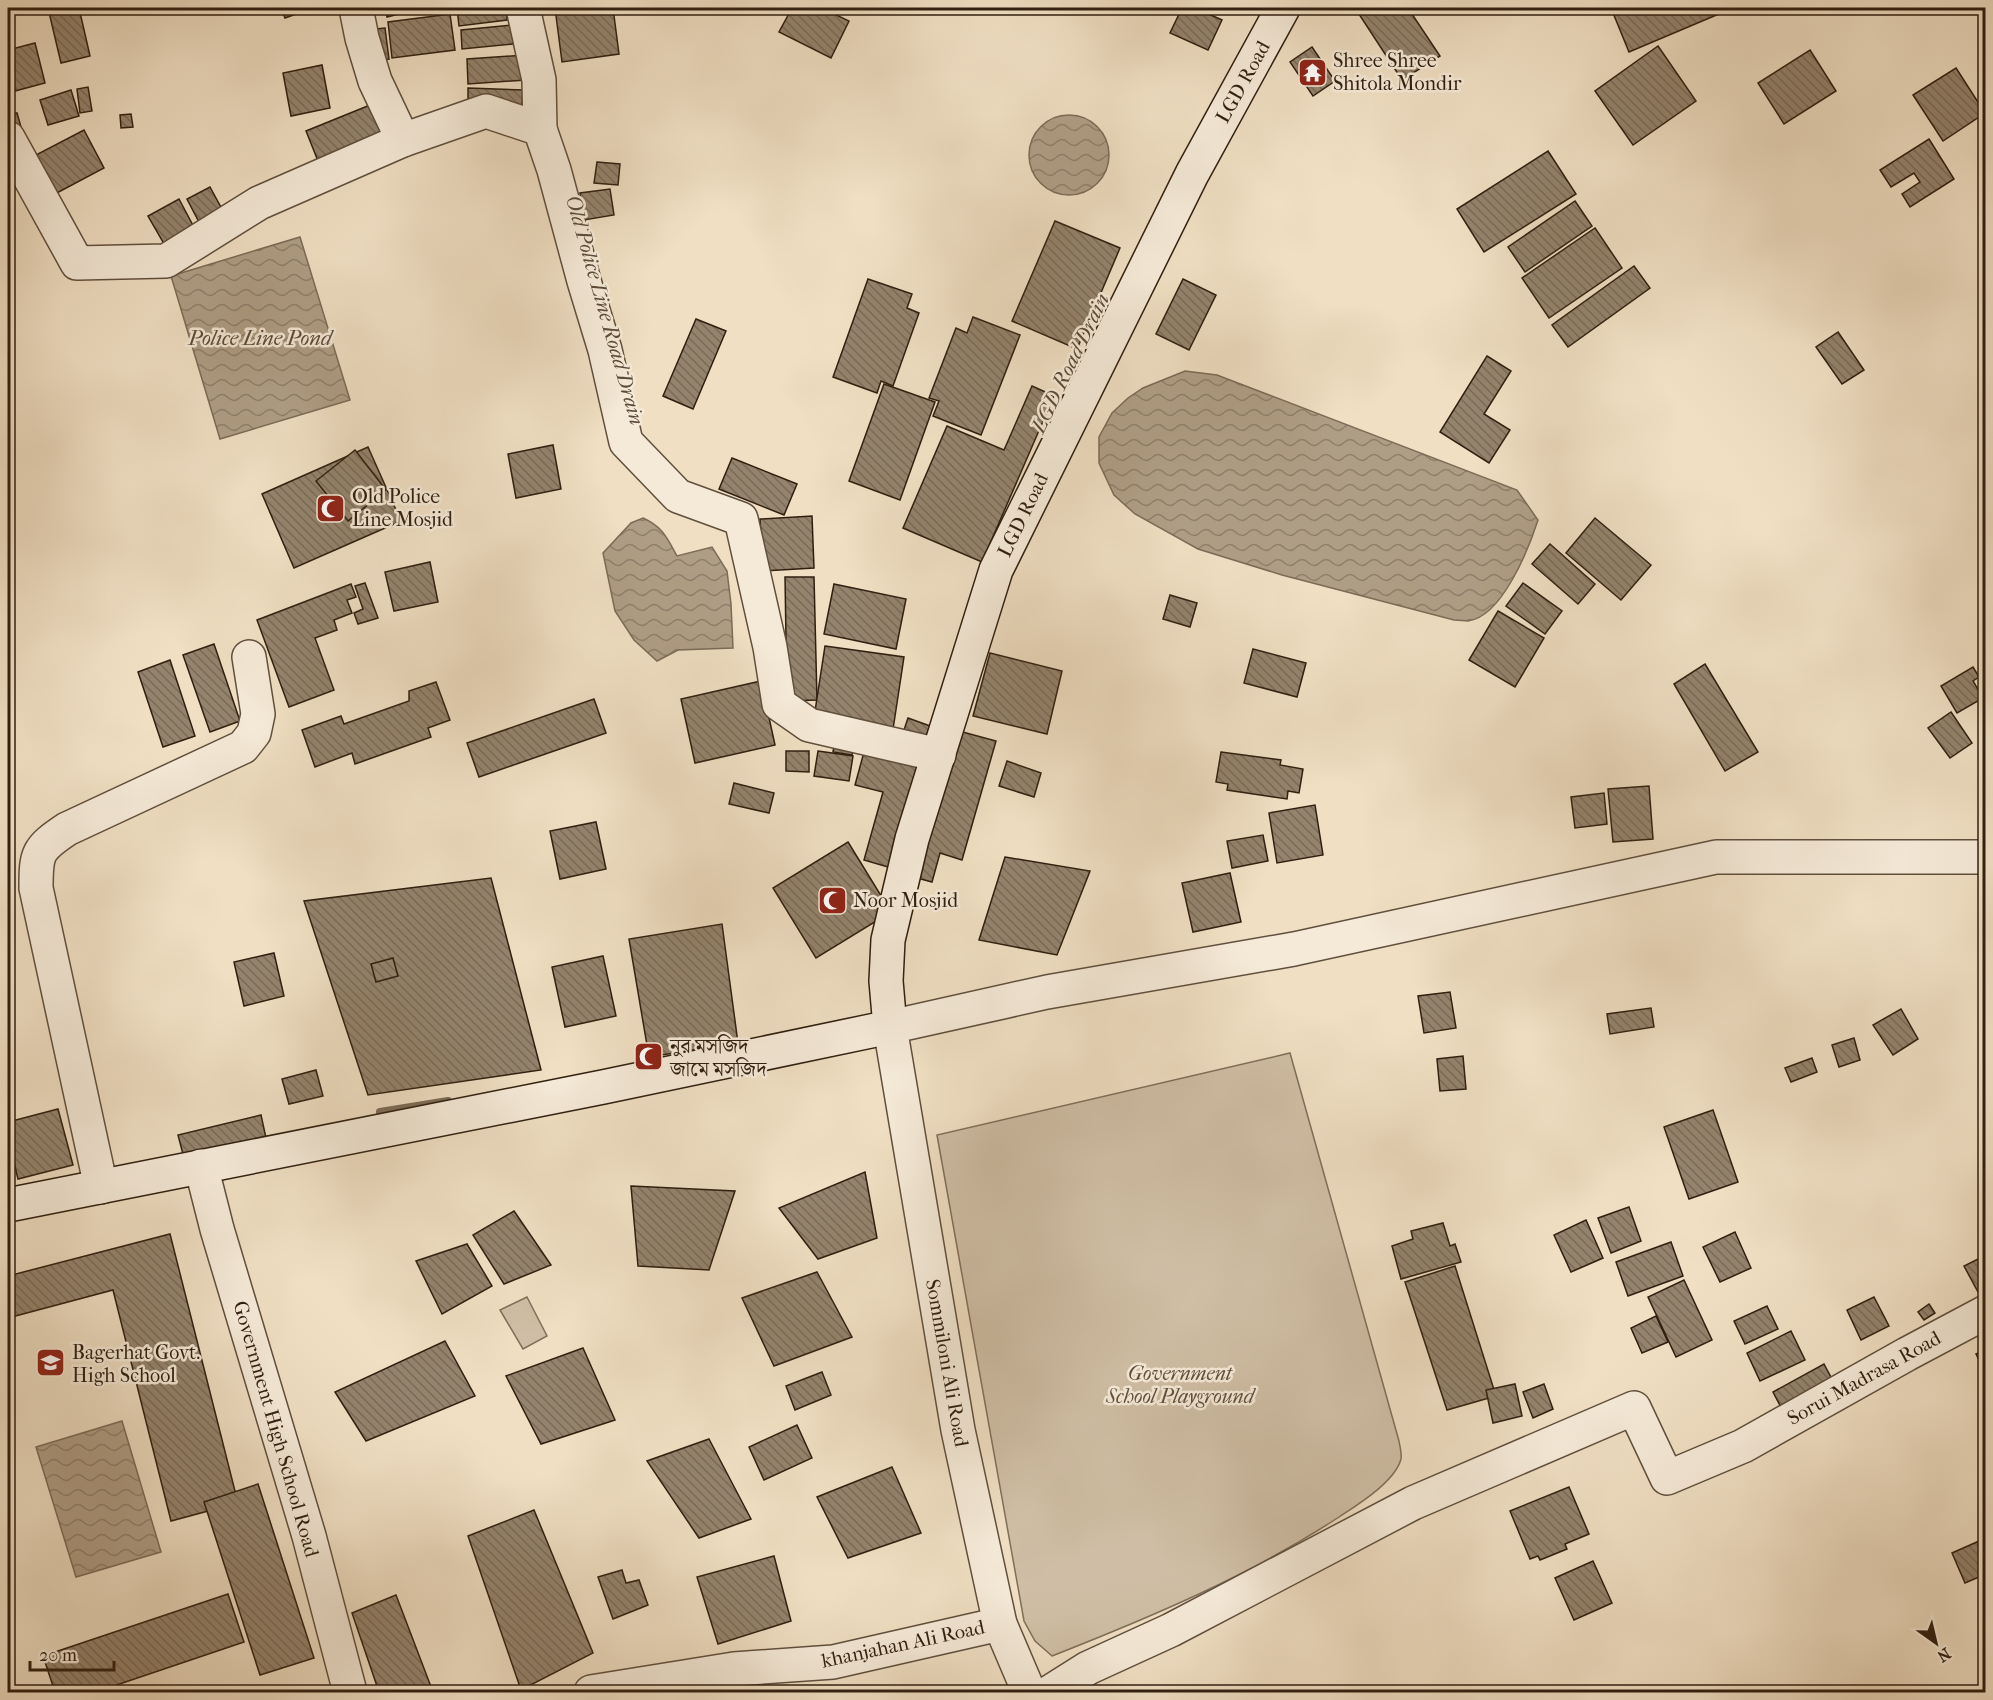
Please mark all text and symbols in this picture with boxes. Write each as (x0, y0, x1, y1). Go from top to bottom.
street label: LGD Road (1211, 36, 1275, 127)
place label: Shree Shree Shitola Mondir (1333, 49, 1462, 95)
temple icon: Shree Shree Shitola Mondir (1296, 56, 1328, 88)
water label: Old Police Line Road Drain (561, 192, 649, 428)
water label: LGD Road Drain (1025, 289, 1114, 438)
water label: Police Line Pond (187, 326, 334, 350)
street label: LGD Road (993, 468, 1054, 561)
place label: Old Police Line Mosjid (352, 485, 454, 531)
mosque icon: Old Police Line Mosjid (315, 492, 347, 524)
mosque icon: Noor Mosjid (816, 884, 848, 916)
place label: Noor Mosjid (853, 889, 959, 912)
place label: নুর মসজিদ জামে মসজিদ (669, 1034, 767, 1081)
mosque icon: নুর মসজিদ জামে মসজিদ (633, 1041, 665, 1073)
street label: Sommiloni Ali Road (921, 1277, 973, 1450)
street label: Government High School Road (228, 1298, 324, 1561)
street label: Sorui Madrasa Road (1783, 1326, 1946, 1430)
place label: Bagerhat Govt. High School (72, 1341, 200, 1387)
school or university icon: Bagerhat Govt. High School (35, 1347, 67, 1379)
park label: Government School Playground (1105, 1362, 1257, 1408)
north arrow (1906, 1613, 1966, 1673)
street label: khanjahan Ali Road (819, 1615, 988, 1673)
scale bar (30, 1634, 114, 1672)
text: N (1933, 1644, 1954, 1667)
text: 20 m (39, 1645, 77, 1666)

